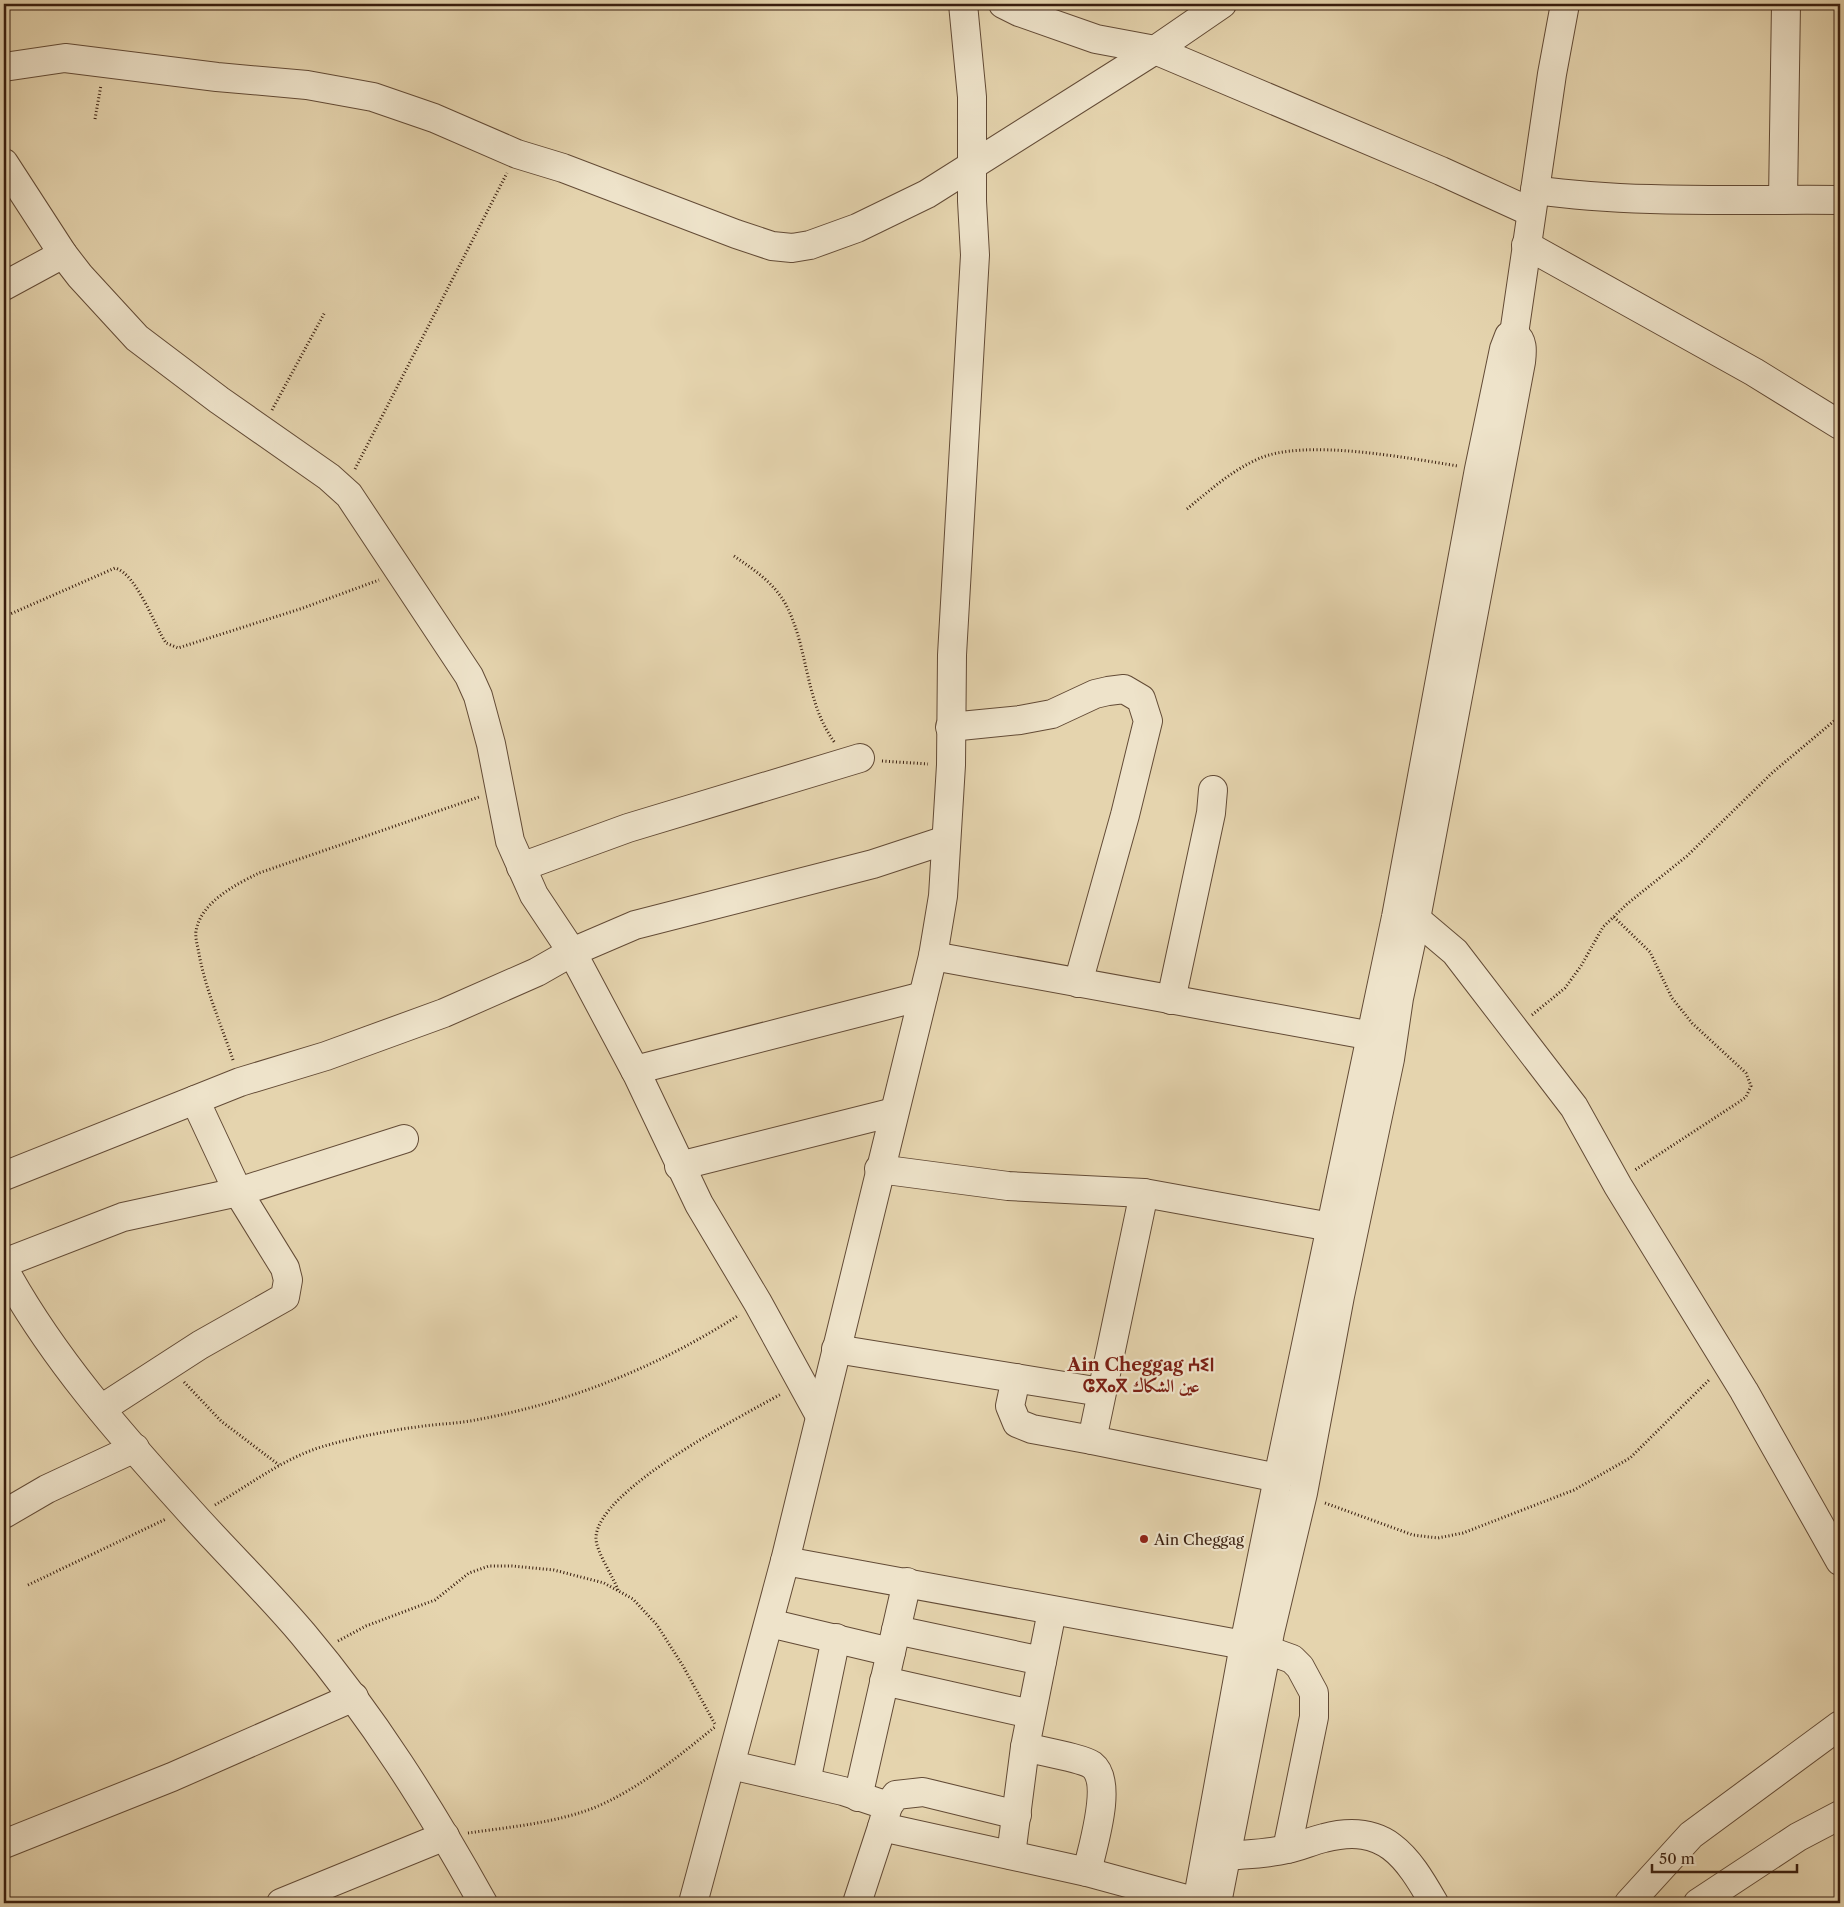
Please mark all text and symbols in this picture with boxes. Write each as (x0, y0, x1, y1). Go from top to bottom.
district label: Ain Cheggag ⵄⵉⵏ ⵛⴳⴰⴳ عين الشكاك (1066, 1354, 1215, 1397)
place label: Ain Cheggag (1153, 1530, 1244, 1549)
marker: Ain Cheggag (1138, 1533, 1150, 1545)
scale bar (1652, 1842, 1796, 1874)
text: 50 m (1659, 1849, 1695, 1868)

